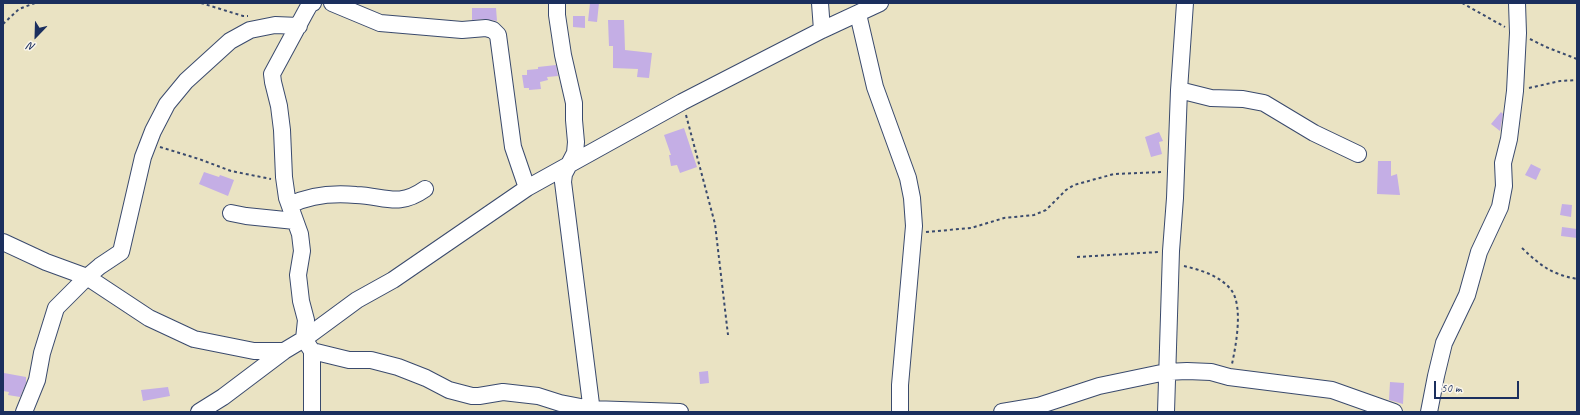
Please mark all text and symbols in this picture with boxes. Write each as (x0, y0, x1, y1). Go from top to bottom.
north arrow (16, 16, 56, 56)
text: N (25, 39, 37, 55)
scale bar (1436, 373, 1521, 399)
text: 50 m (1441, 380, 1461, 396)

